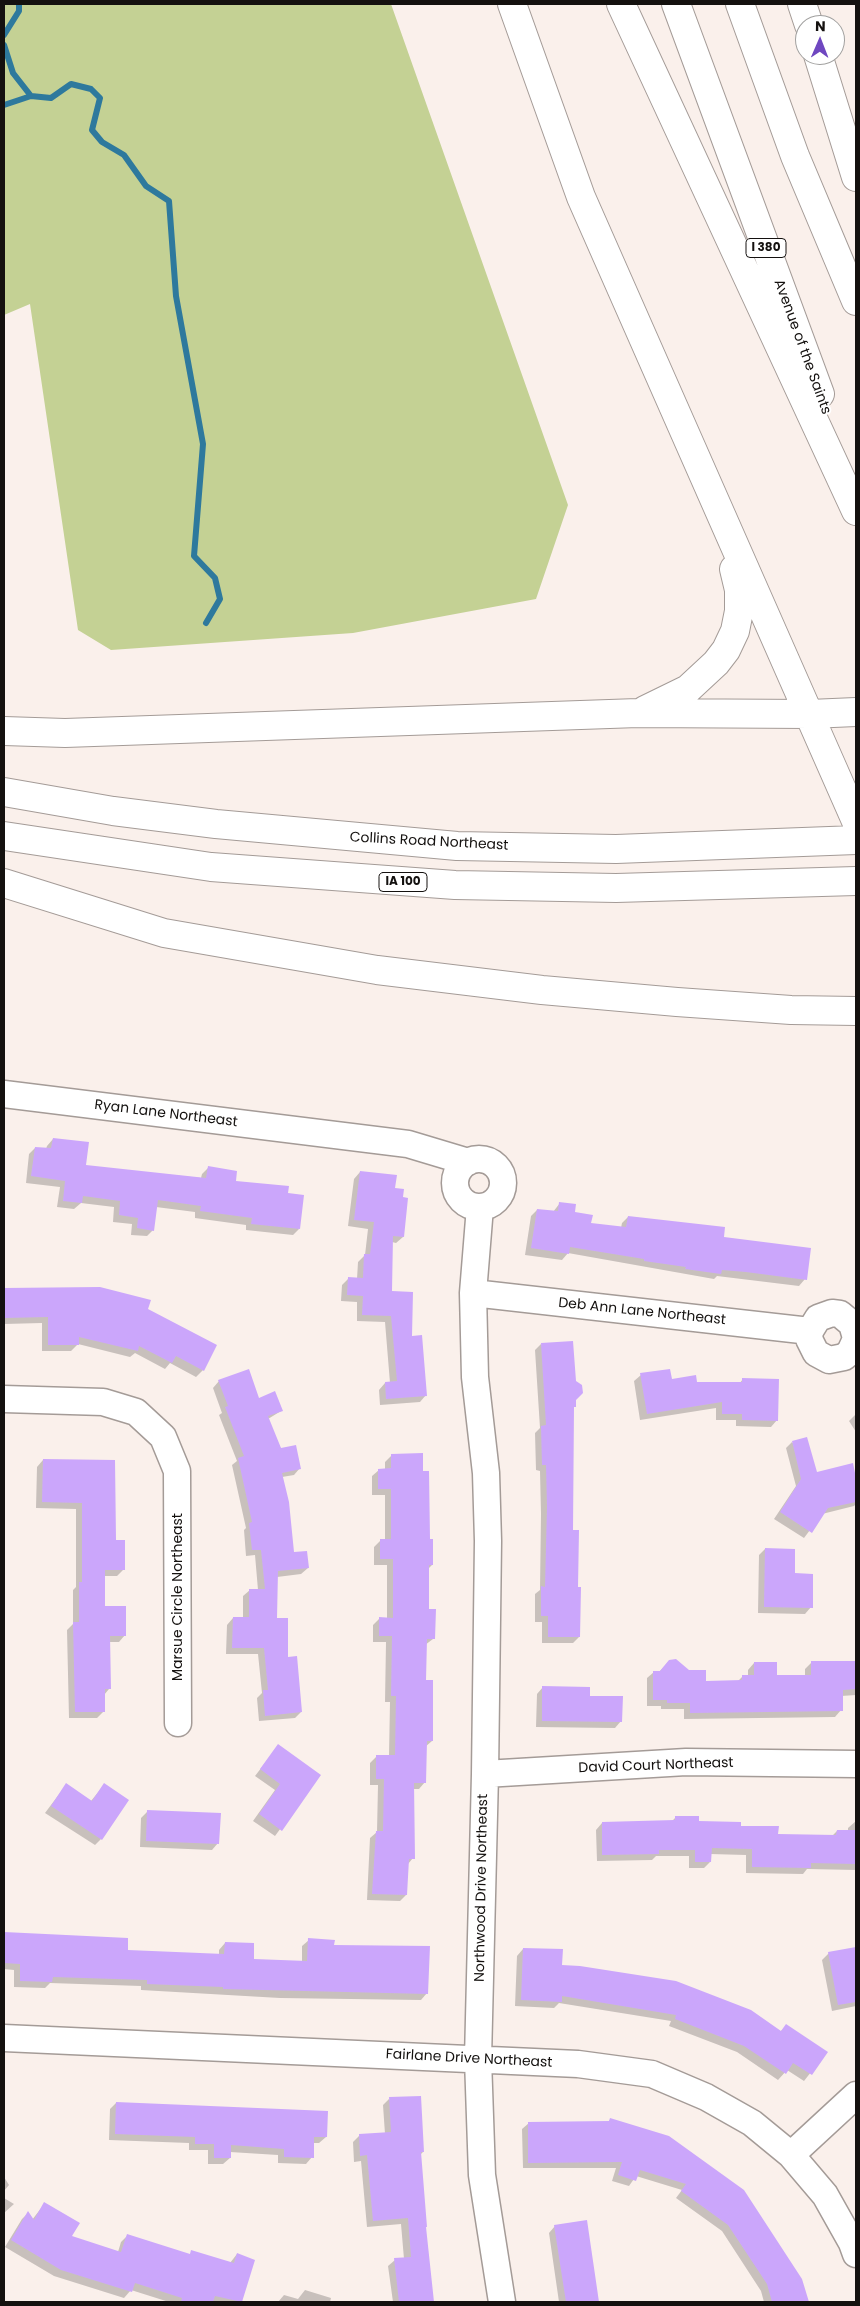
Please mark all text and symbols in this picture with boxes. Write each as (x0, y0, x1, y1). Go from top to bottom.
north arrow (795, 15, 845, 65)
text: N (815, 16, 826, 36)
road number: I 380 (746, 238, 786, 258)
street label: Avenue of the Saints (770, 277, 834, 417)
street label: Collins Road Northeast (349, 829, 509, 855)
road number: IA 100 (379, 872, 427, 892)
street label: Ryan Lane Northeast (93, 1097, 239, 1131)
street label: Deb Ann Lane Northeast (557, 1295, 727, 1329)
street label: Marsue Circle Northeast (170, 1513, 186, 1681)
street label: David Court Northeast (578, 1755, 734, 1777)
street label: Northwood Drive Northeast (472, 1794, 492, 1982)
street label: Fairlane Drive Northeast (385, 2046, 553, 2072)

